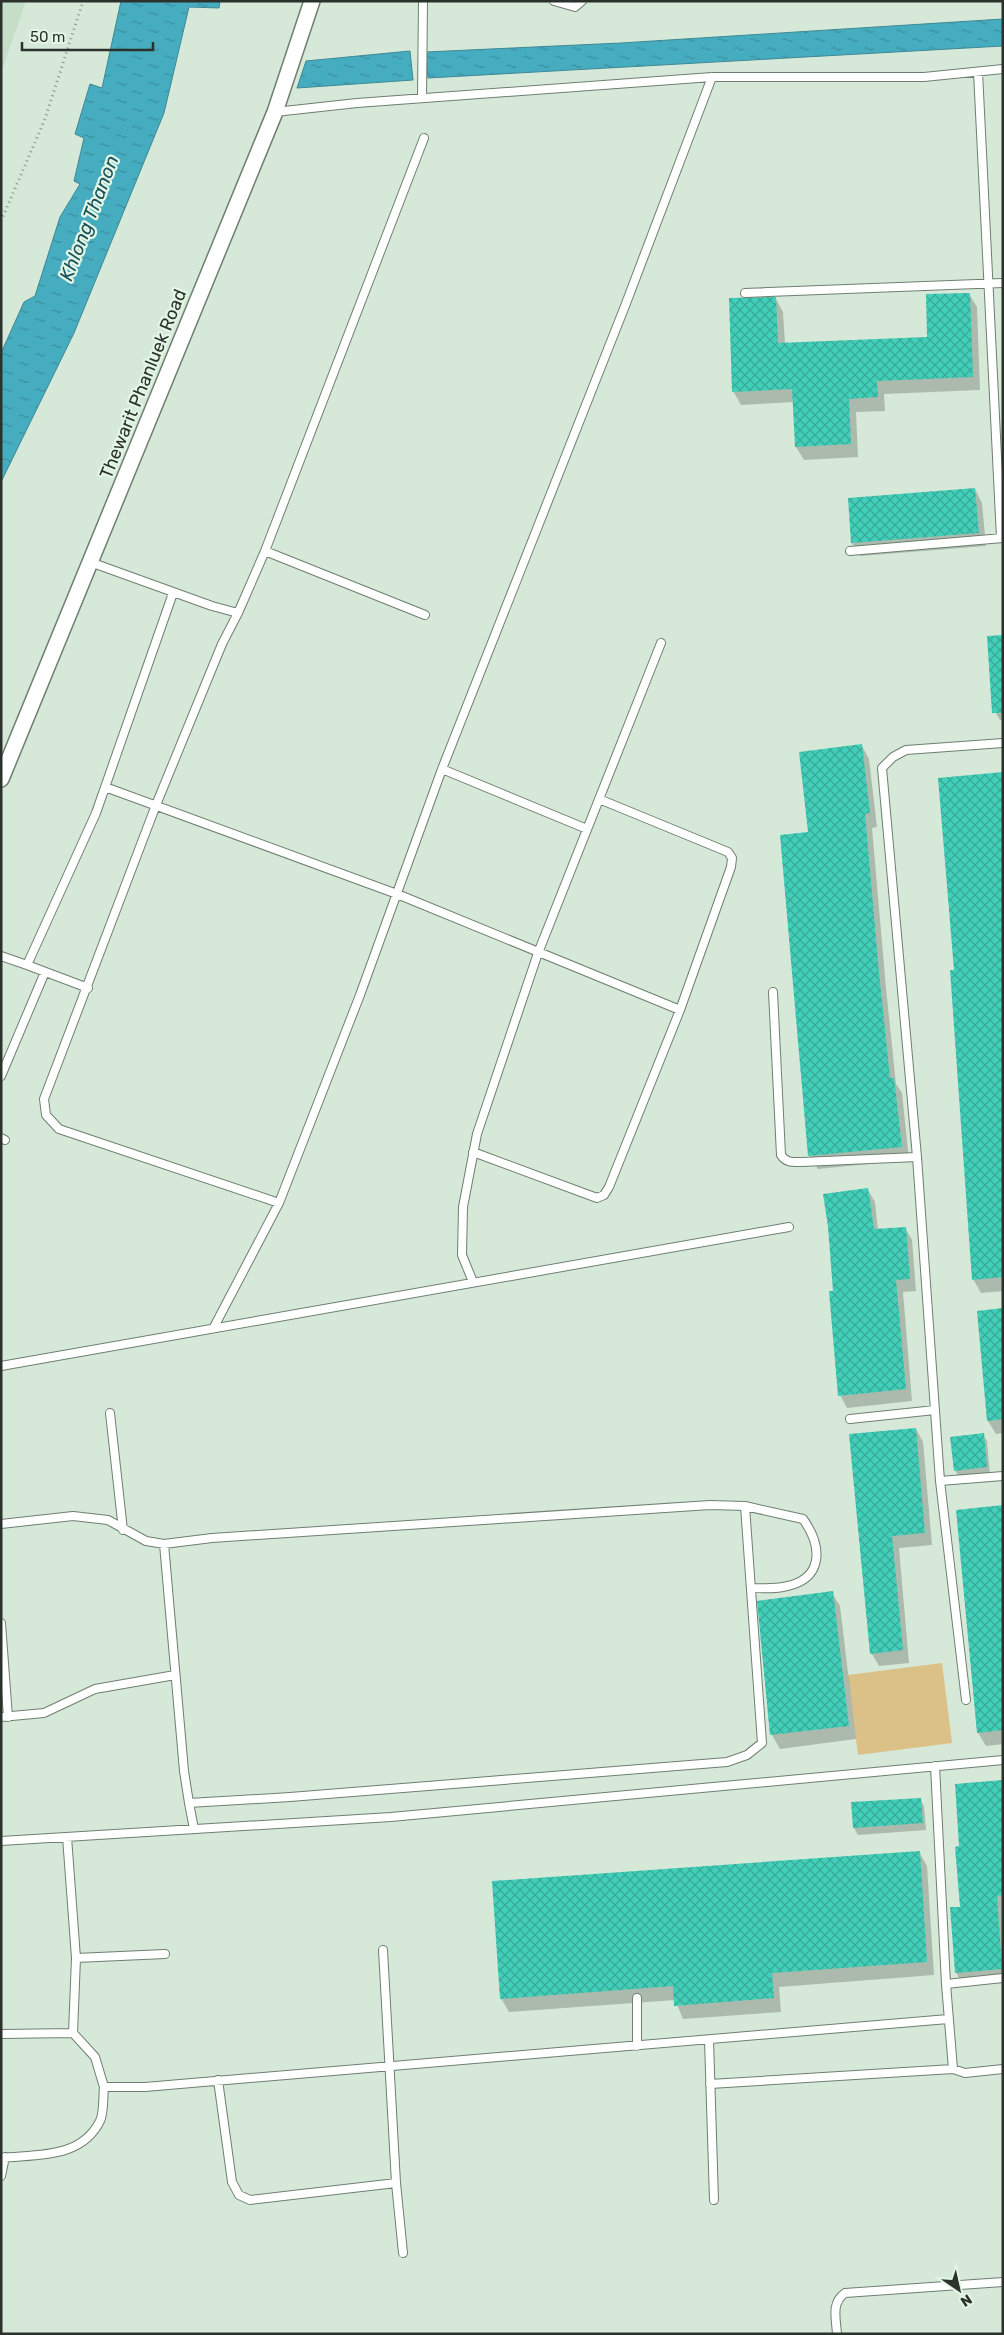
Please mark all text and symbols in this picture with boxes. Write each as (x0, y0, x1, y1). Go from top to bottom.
scale bar (22, 20, 154, 52)
text: 50 m (30, 28, 65, 46)
water label: Khlong Thanon (55, 152, 123, 284)
street label: Thewarit Phanluek Road (95, 286, 191, 482)
north arrow (934, 2265, 984, 2315)
text: N (957, 2290, 975, 2310)

